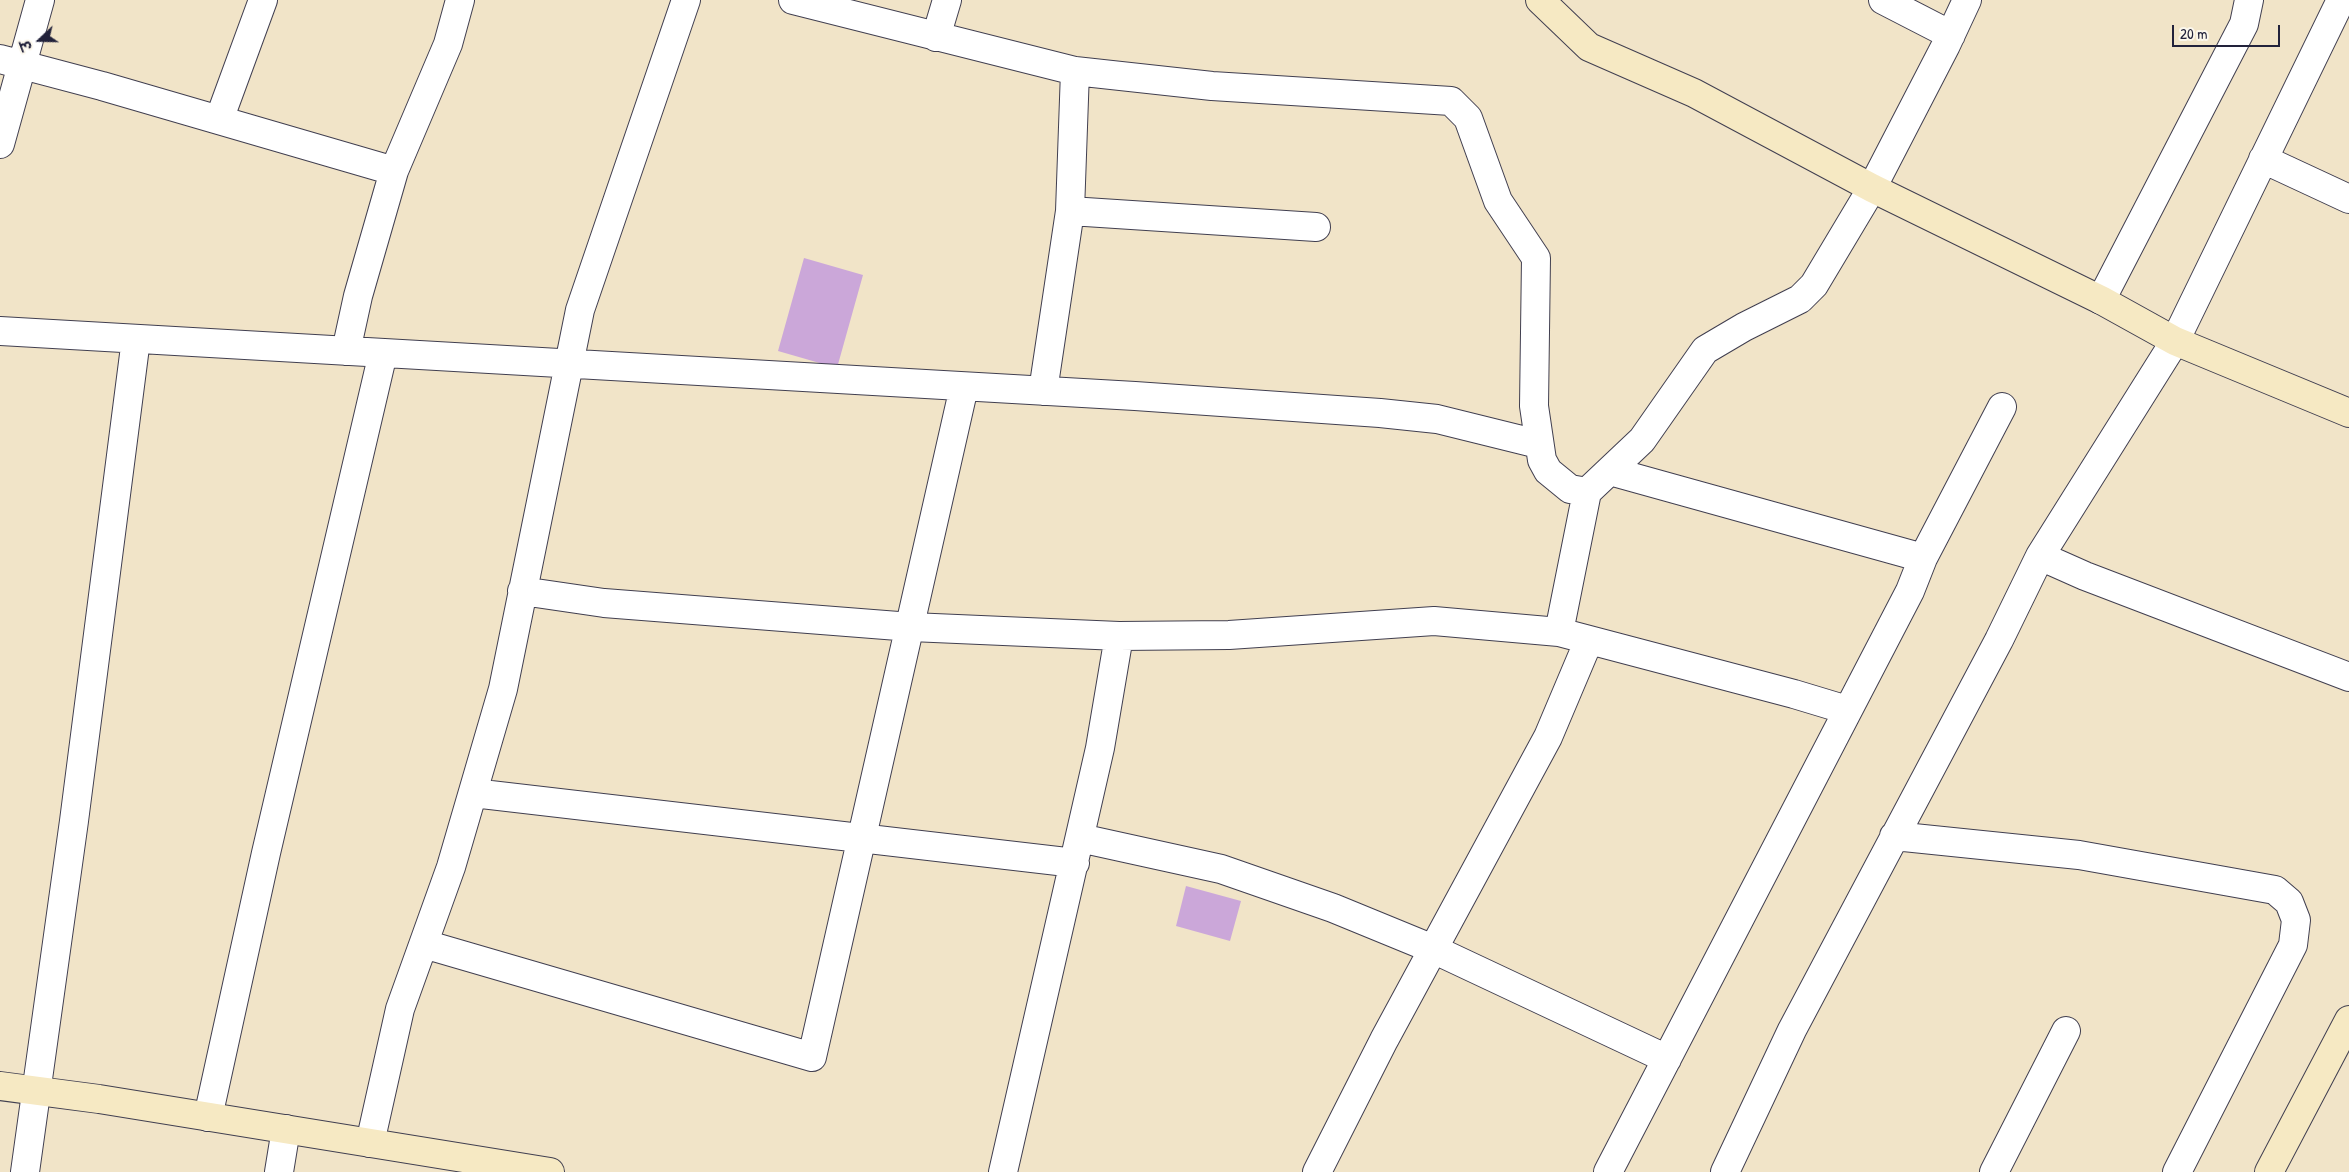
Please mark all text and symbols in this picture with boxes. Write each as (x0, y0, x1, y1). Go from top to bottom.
north arrow (15, 15, 65, 65)
scale bar (2174, 15, 2282, 47)
text: 20 m (2180, 23, 2207, 44)
text: उ (15, 38, 36, 53)

